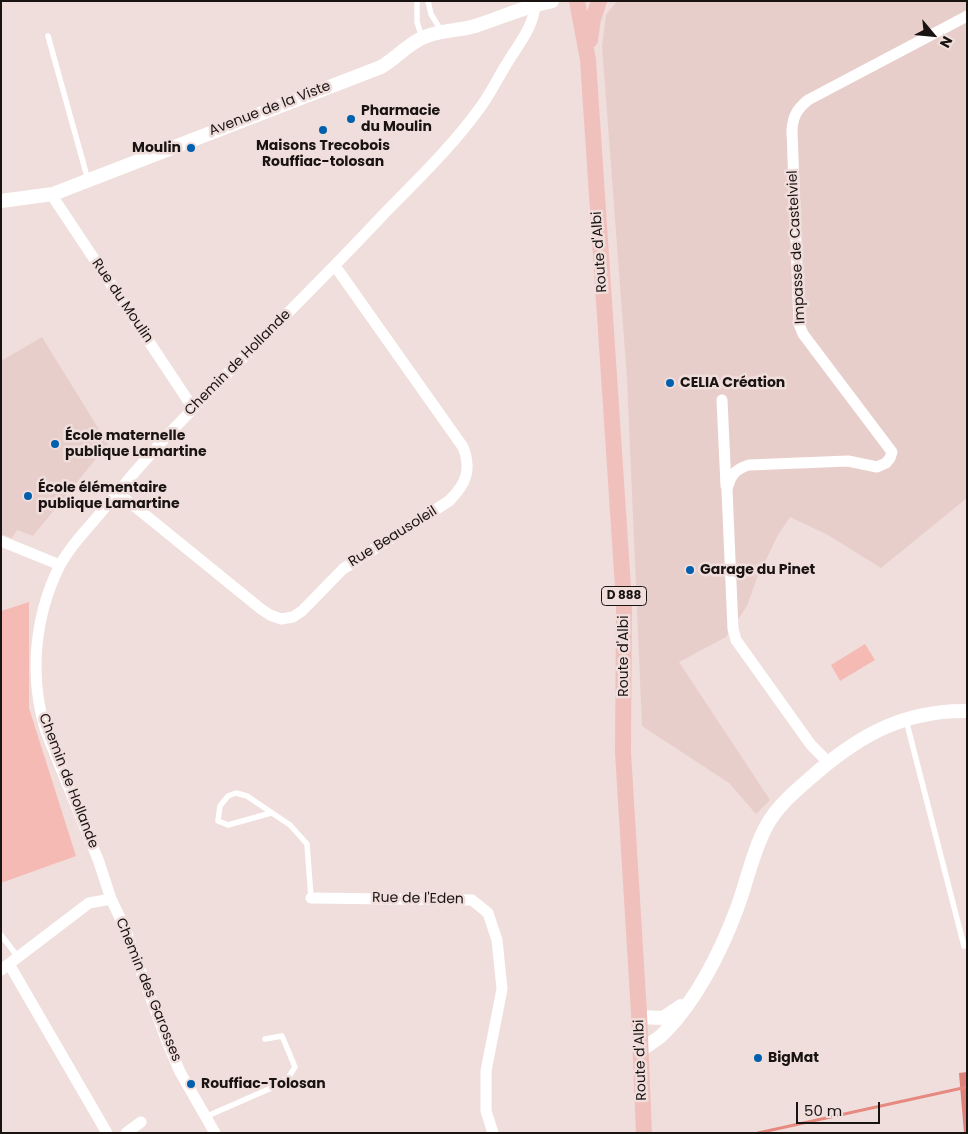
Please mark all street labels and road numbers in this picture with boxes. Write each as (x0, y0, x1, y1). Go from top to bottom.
street label: Avenue de la Viste (207, 78, 333, 140)
street label: Impasse de Castelviel (785, 170, 809, 324)
street label: Route d'Albi (589, 211, 611, 293)
street label: Rue du Moulin (88, 256, 156, 346)
street label: Chemin de Hollande (182, 307, 294, 419)
street label: Rue Beausoleil (346, 503, 440, 571)
road number: D 888 (602, 586, 646, 606)
street label: Route d'Albi (616, 615, 632, 697)
street label: Chemin de Hollande (35, 711, 101, 851)
street label: Rue de l'Eden (372, 890, 464, 908)
street label: Chemin des Garosses (111, 916, 185, 1064)
street label: Route d'Albi (631, 1019, 651, 1101)

